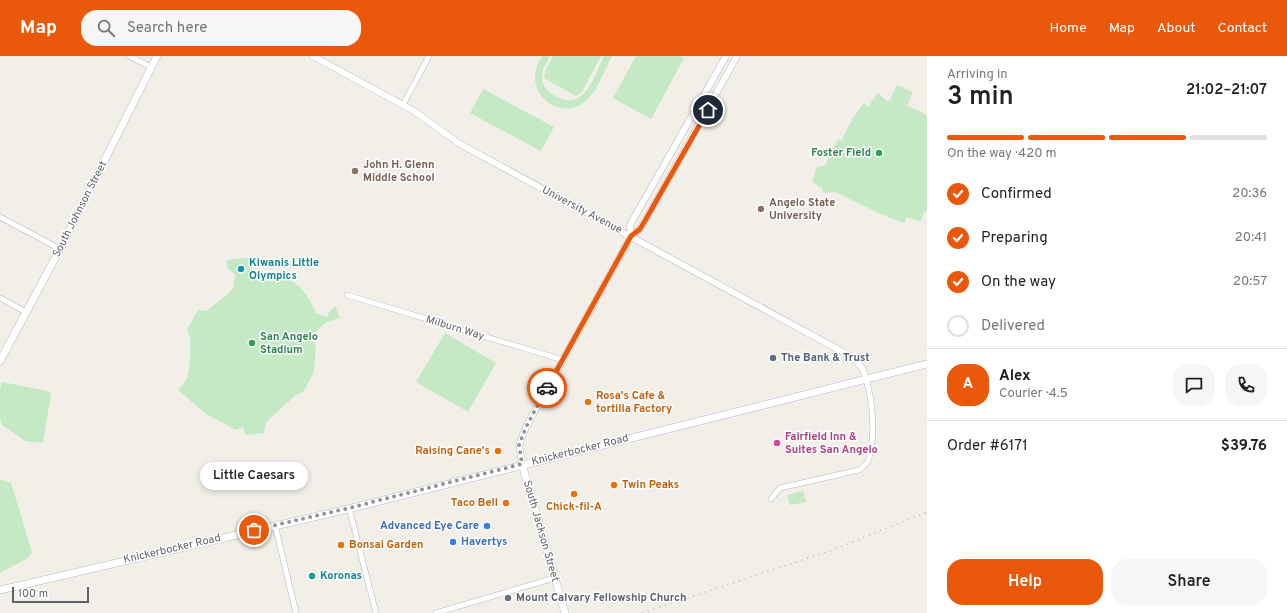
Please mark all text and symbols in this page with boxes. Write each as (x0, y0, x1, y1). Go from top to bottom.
search box (81, 10, 361, 46)
text: Map (20, 16, 57, 40)
icon: search (95, 17, 117, 39)
text: Search here (127, 19, 207, 38)
text: Home (1050, 20, 1087, 37)
text: Map (1109, 20, 1135, 37)
text: About (1157, 20, 1196, 37)
text: Contact (1218, 20, 1267, 37)
text: Arriving in (947, 67, 1008, 83)
text: 3 min (947, 81, 1014, 114)
text: 21:02–21:07 (1186, 81, 1267, 100)
pin (691, 93, 725, 127)
icon: home (697, 99, 719, 121)
place label: Foster Field (811, 146, 871, 160)
text: On the way · 420 m (947, 146, 1057, 162)
marker: Foster Field (874, 148, 884, 158)
street label: South Johnson Street (50, 158, 110, 260)
place label: John H. Glenn Middle School (363, 158, 435, 185)
marker: John H. Glenn Middle School (350, 166, 360, 176)
street label: University Avenue (539, 183, 625, 237)
icon: check (947, 183, 969, 205)
text: Confirmed (981, 185, 1052, 204)
text: 20:36 (1232, 186, 1267, 202)
place label: Angelo State University (769, 196, 835, 223)
marker: Angelo State University (756, 204, 766, 214)
icon: check (947, 227, 969, 249)
text: Preparing (981, 229, 1048, 248)
text: 20:41 (1235, 230, 1267, 246)
place label: Kiwanis Little Olympics (249, 256, 319, 283)
marker: Kiwanis Little Olympics (236, 264, 246, 274)
icon: check (947, 271, 969, 293)
text: On the way (981, 273, 1056, 292)
text: 20:57 (1233, 274, 1267, 290)
street label: Milburn Way (424, 312, 486, 344)
text: Delivered (981, 317, 1045, 336)
place label: San Angelo Stadium (260, 330, 318, 357)
marker: San Angelo Stadium (247, 338, 257, 348)
place label: The Bank & Trust (781, 351, 870, 365)
marker: The Bank & Trust (768, 353, 778, 363)
button: chat (1173, 364, 1215, 406)
button: phone (1225, 364, 1267, 406)
text: Alex (999, 367, 1031, 386)
courier (527, 368, 567, 408)
text: A (963, 375, 973, 394)
icon: car (536, 377, 558, 399)
text: Courier · 4.5 (999, 386, 1068, 402)
place label: Rosa's Cafe & tortilla Factory (596, 389, 672, 416)
marker: Rosa's Cafe & tortilla Factory (583, 397, 593, 407)
place label: Fairfield Inn & Suites San Angelo (785, 430, 878, 457)
street label: Knickerbocker Road (530, 431, 630, 469)
text: Order #6171 (947, 437, 1028, 456)
text: $39.76 (1221, 437, 1267, 456)
marker: Fairfield Inn & Suites San Angelo (772, 438, 782, 448)
place label: Raising Cane's (415, 444, 490, 458)
marker: Raising Cane's (493, 446, 503, 456)
callout: Little Caesars (200, 462, 308, 490)
text: Little Caesars (213, 468, 295, 484)
place label: Twin Peaks (622, 478, 679, 492)
street label: South Jackson Street (520, 479, 562, 583)
marker: Twin Peaks (609, 480, 619, 490)
marker: Chick-fil-A (569, 489, 579, 499)
place label: Taco Bell (451, 496, 498, 510)
marker: Taco Bell (501, 498, 511, 508)
place label: Chick-fil-A (546, 500, 602, 514)
pin (237, 513, 271, 547)
icon: bag (243, 519, 265, 541)
place label: Advanced Eye Care (380, 519, 479, 533)
marker: Advanced Eye Care (482, 521, 492, 531)
street label: Knickerbocker Road (122, 531, 222, 567)
place label: Havertys (461, 535, 507, 549)
marker: Havertys (448, 537, 458, 547)
place label: Bonsai Garden (349, 538, 424, 552)
marker: Bonsai Garden (336, 540, 346, 550)
button: Help (947, 559, 1103, 605)
button: Share (1111, 559, 1267, 605)
place label: Koronas (320, 569, 362, 583)
marker: Koronas (307, 571, 317, 581)
scale bar (12, 585, 89, 604)
text: 100 m (18, 587, 48, 601)
place label: Mount Calvary Fellowship Church (516, 591, 686, 605)
marker: Mount Calvary Fellowship Church (503, 593, 513, 603)

